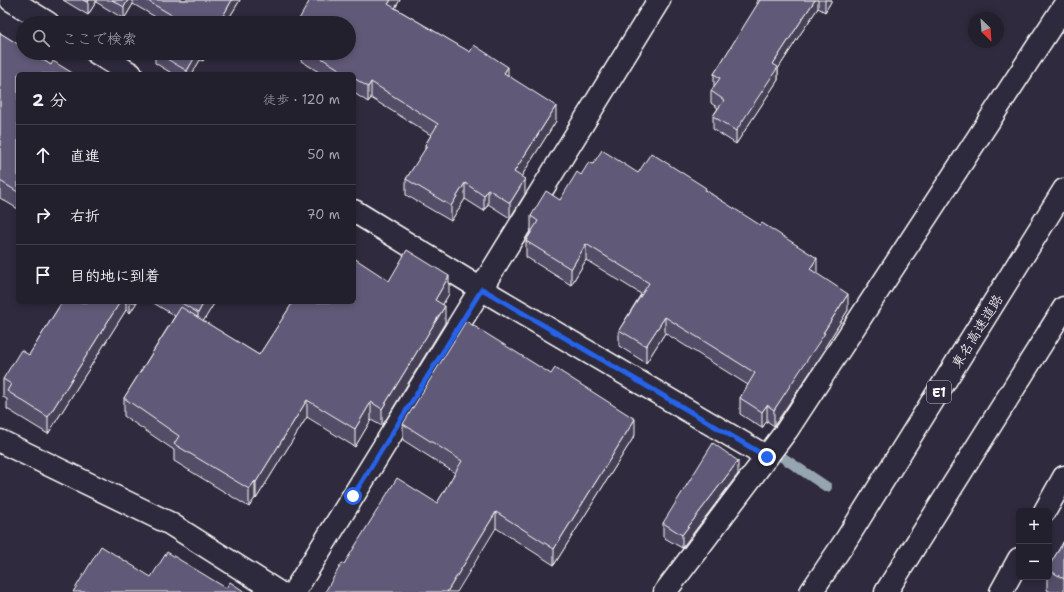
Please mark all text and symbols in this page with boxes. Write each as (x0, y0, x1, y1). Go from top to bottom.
north arrow (968, 12, 1004, 48)
search box (16, 16, 356, 60)
icon: search (30, 27, 52, 49)
text: ここで検索 (62, 29, 137, 49)
text: 2 分 (32, 89, 67, 111)
text: 徒歩 · 120 m (263, 91, 340, 108)
icon: ahead (32, 144, 54, 166)
text: 直進 (70, 146, 100, 166)
text: 50 m (307, 146, 340, 163)
icon: right (32, 204, 54, 226)
text: 右折 (70, 206, 100, 226)
text: 70 m (306, 206, 340, 223)
icon: arrive (32, 264, 54, 286)
text: 目的地に到着 (70, 266, 160, 286)
street label: 東名高速道路 (947, 291, 1007, 371)
road number: E1 (927, 381, 951, 403)
route end (758, 448, 776, 466)
route start (344, 487, 362, 505)
map controls (1016, 508, 1052, 580)
button: + (1016, 508, 1052, 544)
button: − (1016, 544, 1052, 580)

